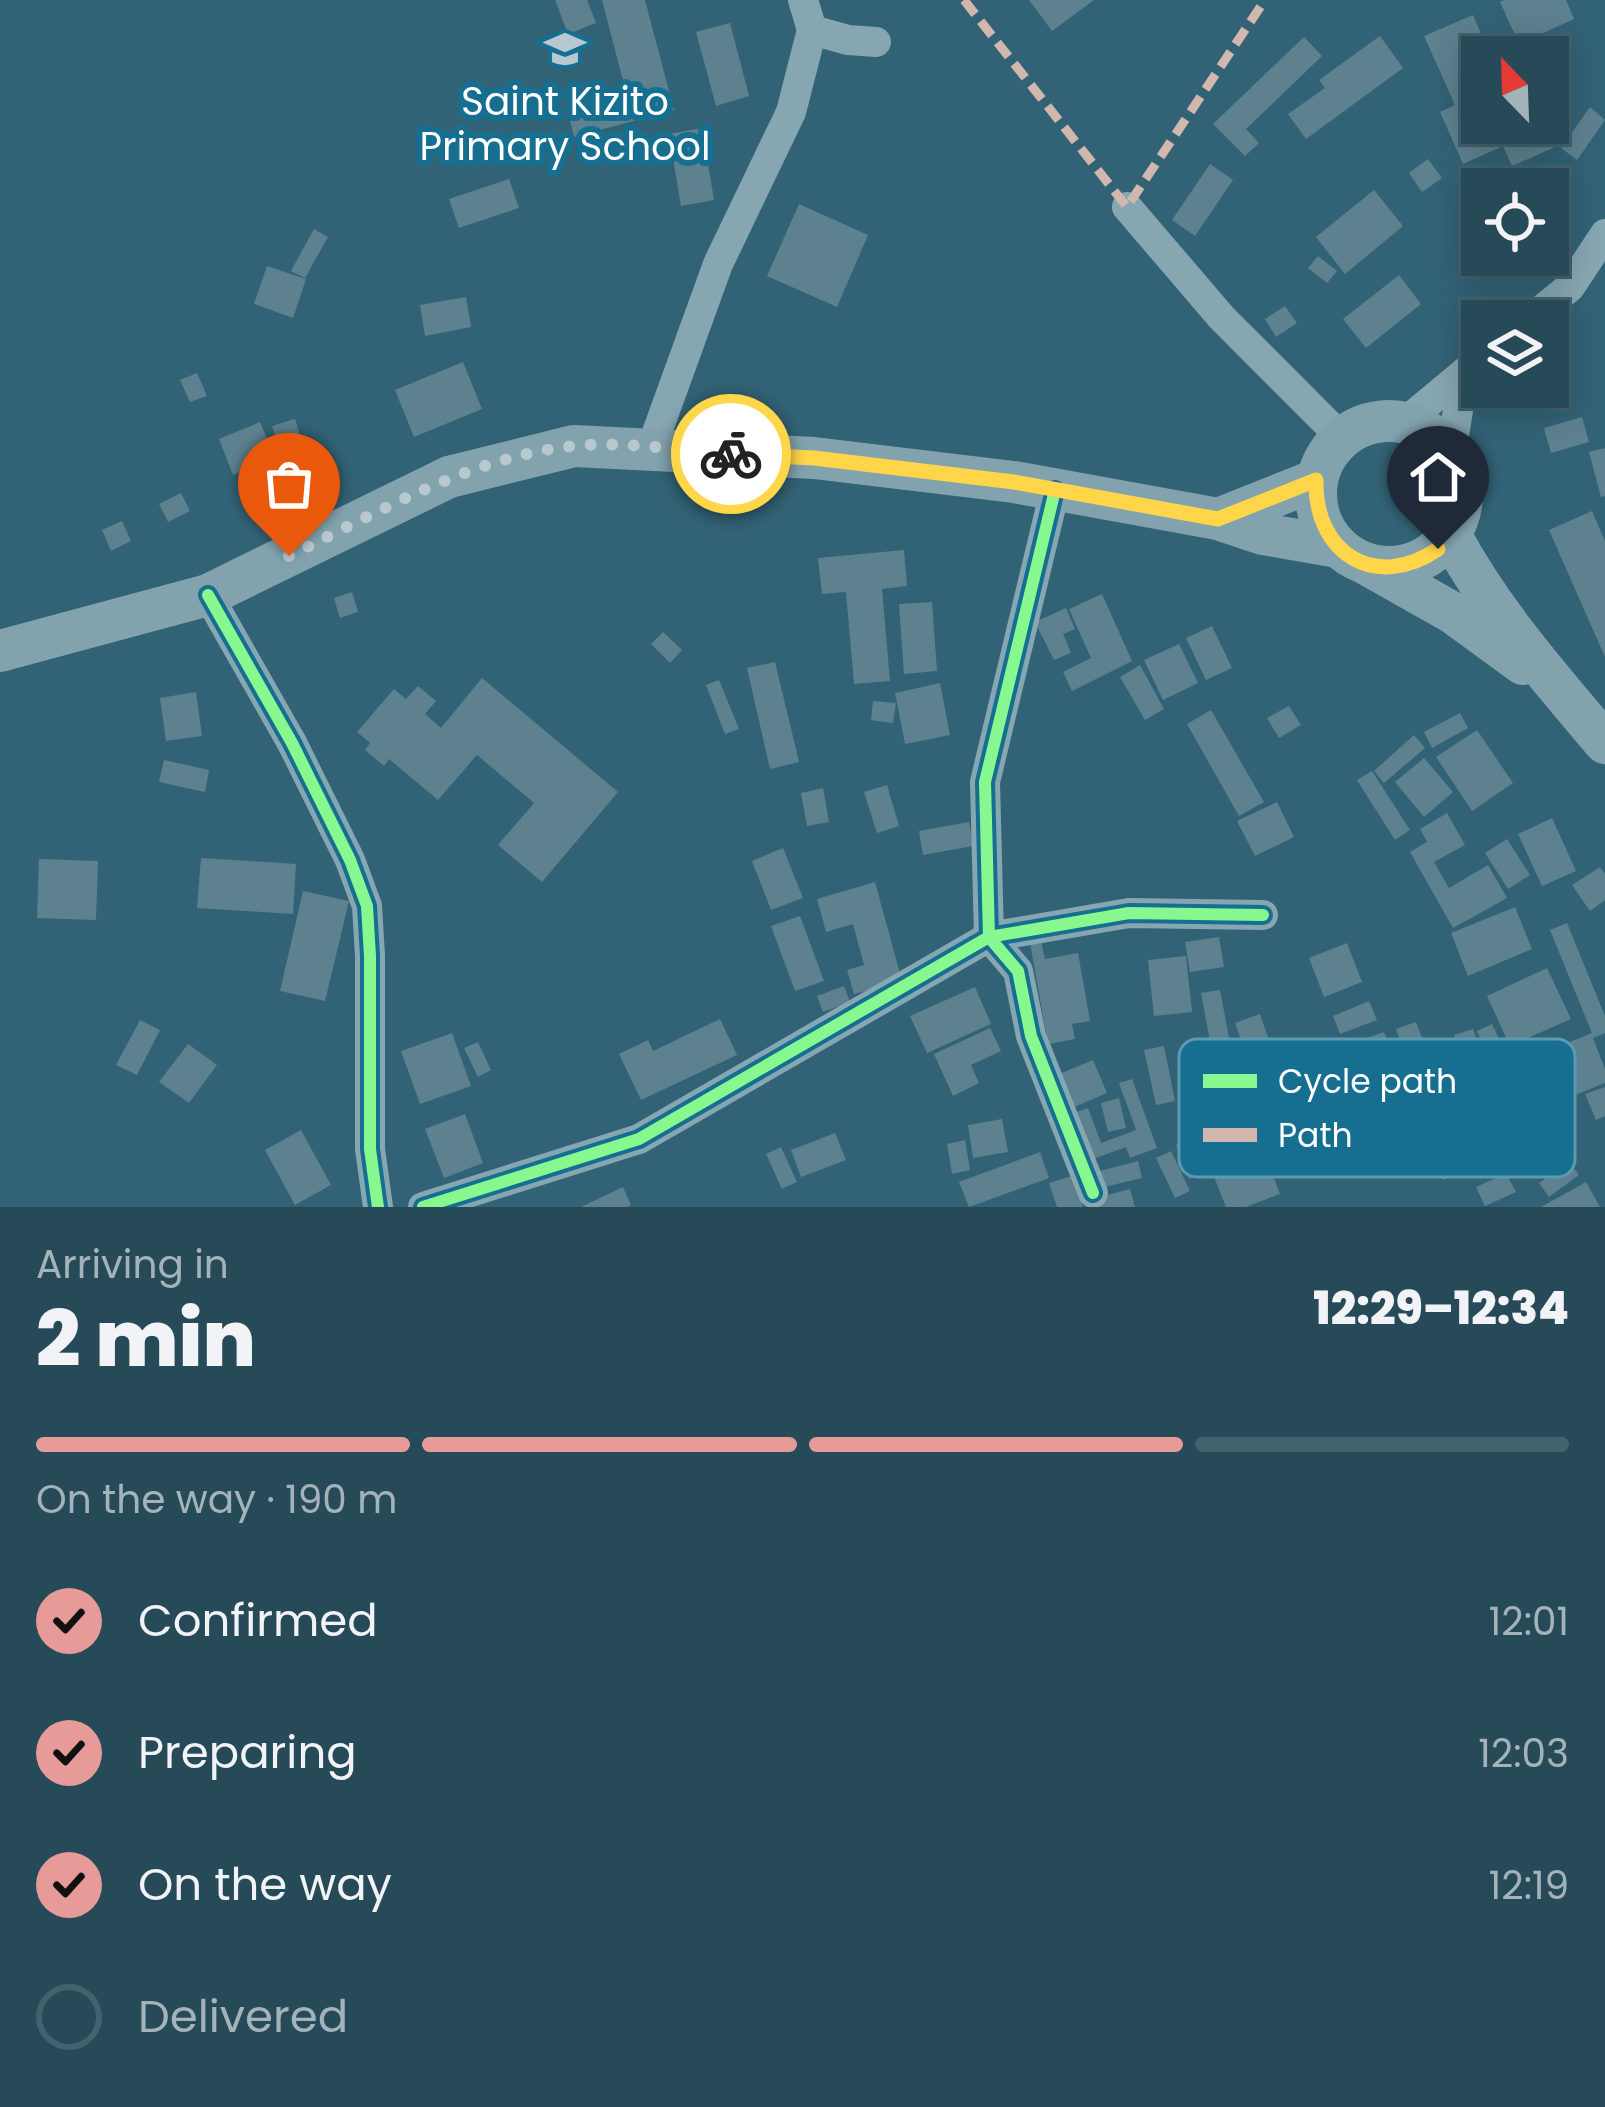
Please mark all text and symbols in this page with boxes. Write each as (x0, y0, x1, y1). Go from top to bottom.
school or university icon: Saint Kizito Primary School (542, 26, 588, 72)
north arrow (1461, 36, 1569, 144)
map controls (1461, 36, 1569, 408)
place label: Saint Kizito Primary School (419, 74, 711, 174)
button: locate (1461, 168, 1569, 276)
button: layers (1461, 300, 1569, 408)
courier (671, 394, 791, 514)
icon: bike (698, 421, 764, 487)
pin (1387, 426, 1489, 549)
pin (238, 433, 340, 556)
icon: home (1405, 444, 1471, 510)
icon: bag (256, 451, 322, 517)
legend (1179, 1039, 1575, 1177)
text: Cycle path (1278, 1058, 1457, 1105)
text: Path (1278, 1112, 1353, 1159)
text: Arriving in (36, 1237, 229, 1292)
text: 12:29–12:34 (1313, 1277, 1569, 1340)
text: 2 min (36, 1284, 256, 1393)
text: On the way · 190 m (36, 1472, 397, 1527)
icon: check (36, 1588, 102, 1654)
text: Confirmed (138, 1589, 378, 1652)
text: 12:01 (1489, 1594, 1569, 1649)
icon: check (36, 1720, 102, 1786)
text: Preparing (138, 1721, 357, 1784)
text: 12:03 (1478, 1726, 1569, 1781)
icon: check (36, 1852, 102, 1918)
text: On the way (138, 1853, 392, 1916)
text: 12:19 (1489, 1858, 1569, 1913)
text: Delivered (138, 1985, 348, 2048)

